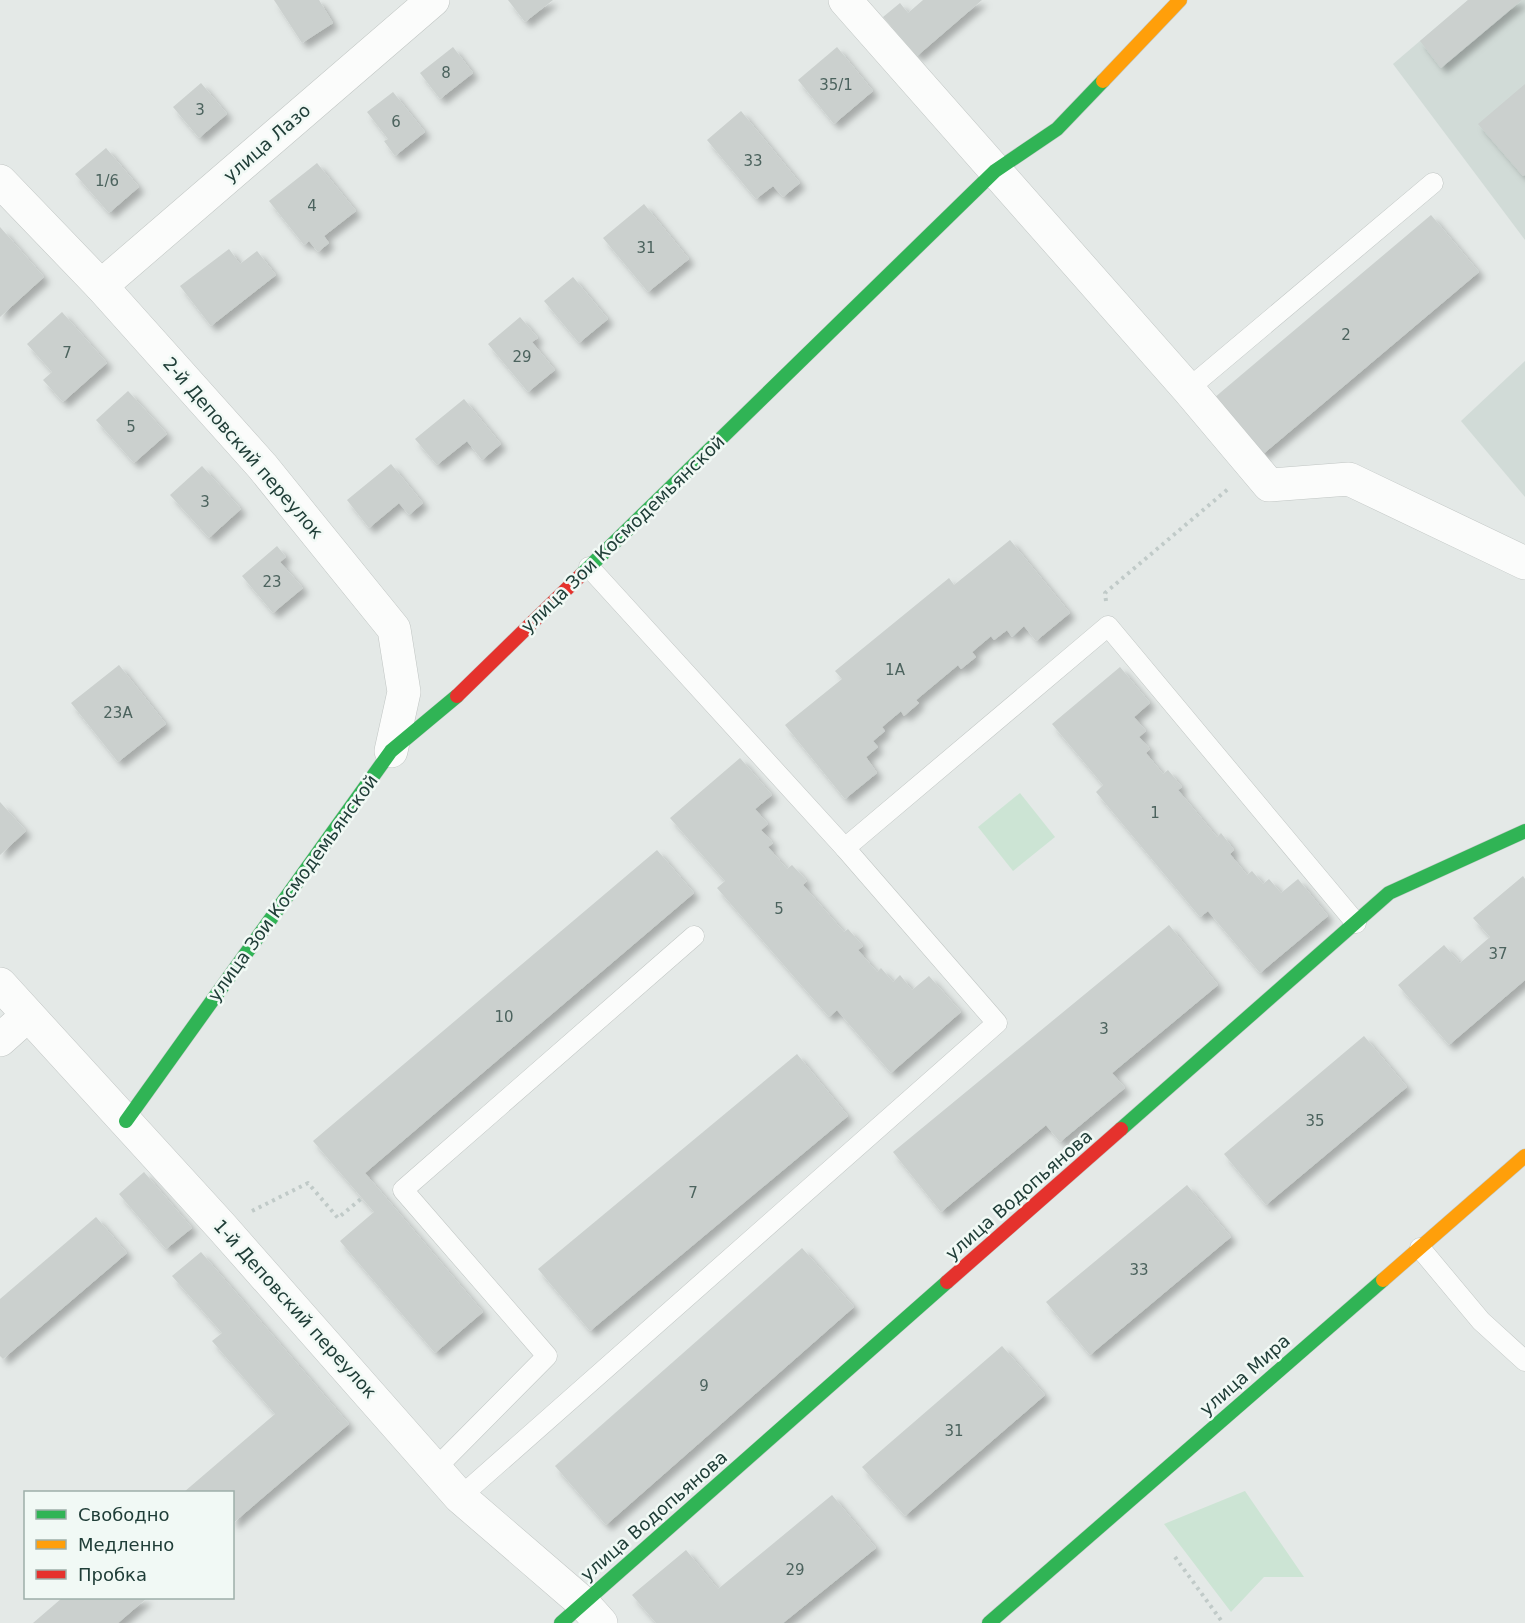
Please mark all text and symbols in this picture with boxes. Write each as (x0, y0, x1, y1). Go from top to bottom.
house number: 8 (441, 64, 451, 82)
house number: 35/1 (819, 76, 853, 94)
street label: улица Лазо (219, 99, 314, 186)
house number: 3 (195, 101, 205, 119)
house number: 6 (391, 113, 401, 131)
house number: 33 (743, 152, 763, 170)
house number: 1/6 (95, 172, 119, 190)
house number: 4 (307, 197, 317, 215)
house number: 31 (636, 239, 656, 257)
house number: 2 (1341, 326, 1351, 344)
house number: 7 (62, 344, 72, 362)
house number: 29 (512, 348, 532, 366)
street label: 2-й Деповский переулок (159, 353, 328, 543)
house number: 5 (126, 418, 136, 436)
street label: улица Зои Космодемьянской (516, 431, 729, 637)
house number: 3 (200, 493, 210, 511)
house number: 23 (262, 573, 282, 591)
house number: 1А (885, 661, 906, 679)
house number: 23А (103, 704, 133, 722)
street label: улица Зои Космодемьянской (203, 770, 382, 1005)
house number: 1 (1150, 804, 1160, 822)
house number: 5 (774, 900, 784, 918)
house number: 37 (1488, 945, 1508, 963)
house number: 10 (494, 1008, 514, 1026)
house number: 3 (1099, 1020, 1109, 1038)
house number: 35 (1305, 1112, 1325, 1130)
street label: улица Водопьянова (941, 1125, 1096, 1264)
house number: 7 (688, 1184, 698, 1202)
street label: 1-й Деповский переулок (210, 1215, 381, 1402)
house number: 33 (1129, 1261, 1149, 1279)
street label: улица Мира (1195, 1330, 1294, 1419)
house number: 9 (699, 1377, 709, 1395)
house number: 31 (944, 1422, 964, 1440)
street label: улица Водопьянова (576, 1446, 731, 1585)
legend (24, 1491, 234, 1599)
text: Свободно (78, 1504, 170, 1525)
text: Медленно (78, 1534, 174, 1555)
house number: 29 (785, 1561, 805, 1579)
text: Пробка (78, 1564, 147, 1585)

